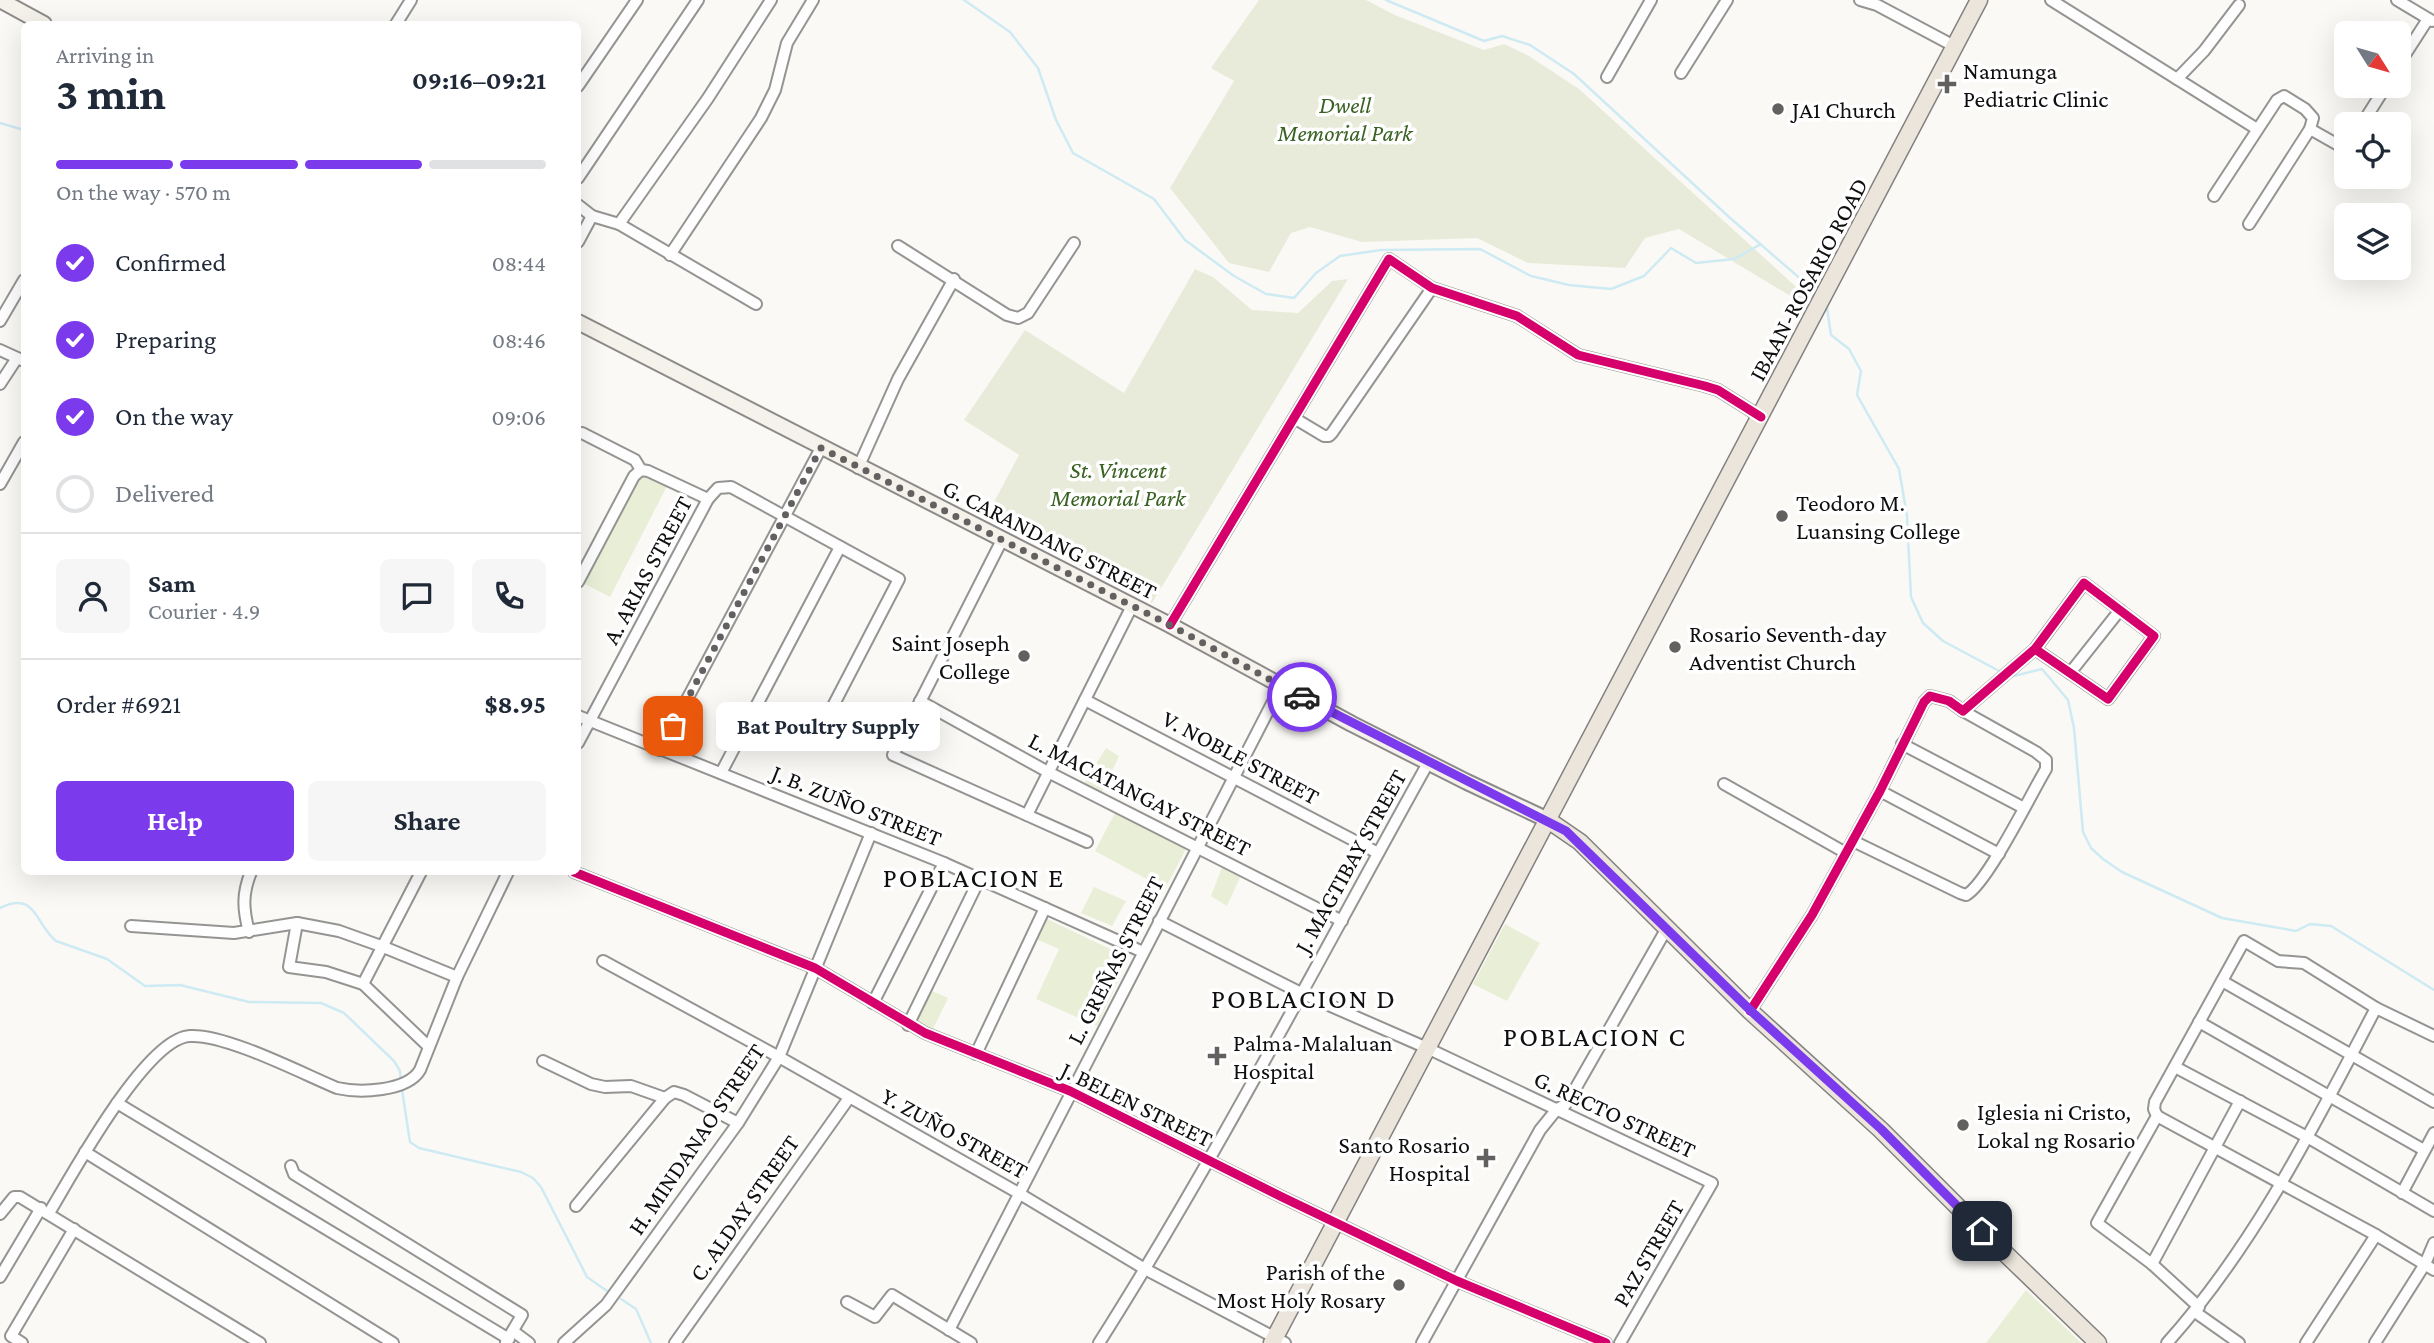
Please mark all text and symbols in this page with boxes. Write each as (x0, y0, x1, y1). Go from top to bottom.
north arrow (2334, 21, 2412, 98)
map controls (2334, 21, 2411, 280)
text: Arriving in (56, 42, 154, 68)
place label: Namunga Pediatric Clinic (1963, 57, 2108, 112)
text: 09:16–09:21 (412, 66, 546, 95)
text: 3 min (56, 68, 166, 119)
marker: Namunga Pediatric Clinic (1937, 74, 1957, 94)
park label: Dwell Memorial Park (1277, 91, 1414, 146)
place label: JA1 Church (1790, 96, 1896, 123)
marker: JA1 Church (1770, 101, 1786, 117)
button: locate (2334, 112, 2411, 189)
street label: IBAAN-ROSARIO ROAD (1743, 173, 1873, 385)
text: On the way · 570 m (56, 179, 231, 205)
button: layers (2334, 203, 2411, 280)
icon: check (56, 244, 94, 282)
text: Confirmed (115, 248, 226, 277)
text: 08:44 (492, 250, 546, 276)
icon: check (56, 321, 94, 359)
text: Preparing (115, 325, 216, 354)
text: 08:46 (492, 327, 546, 353)
icon: check (56, 398, 94, 436)
text: On the way (115, 402, 233, 431)
text: 09:06 (491, 404, 546, 430)
park label: St. Vincent Memorial Park (1050, 456, 1187, 511)
street label: G. CARANDANG STREET (939, 473, 1161, 605)
text: Delivered (115, 479, 214, 508)
place label: Teodoro M. Luansing College (1796, 489, 1960, 544)
street label: A. ARIAS STREET (597, 491, 697, 649)
marker: Teodoro M. Luansing College (1774, 508, 1790, 524)
button: person (56, 559, 130, 633)
button: chat (380, 559, 454, 633)
button: phone (472, 559, 546, 633)
text: Sam (148, 569, 196, 598)
text: Courier · 4.9 (148, 598, 260, 624)
place label: Rosario Seventh-day Adventist Church (1689, 620, 1887, 675)
place label: Saint Joseph College (892, 629, 1010, 684)
marker: Rosario Seventh-day Adventist Church (1667, 639, 1683, 655)
marker: Saint Joseph College (1016, 648, 1032, 664)
courier (1267, 662, 1337, 732)
icon: car (1283, 678, 1321, 716)
text: Order #6921 (56, 690, 181, 719)
text: $8.95 (484, 690, 546, 719)
pin (643, 696, 703, 756)
callout: Bat Poultry Supply (715, 702, 939, 750)
street label: V. NOBLE STREET (1158, 704, 1324, 810)
icon: bag (654, 707, 692, 745)
text: Bat Poultry Supply (737, 713, 919, 739)
street label: L. MACATANGAY STREET (1025, 726, 1255, 862)
street label: J. B. ZUÑO STREET (766, 758, 946, 851)
street label: J. MAGTIBAY STREET (1287, 765, 1412, 959)
button: Help (56, 781, 294, 861)
button: Share (308, 781, 546, 861)
district label: POBLACION E (883, 862, 1065, 893)
street label: L. GREÑAS STREET (1061, 871, 1169, 1049)
district label: POBLACION D (1211, 983, 1397, 1014)
district label: POBLACION C (1503, 1021, 1687, 1052)
place label: Palma-Malaluan Hospital (1233, 1029, 1393, 1084)
street label: H. MINDANAO STREET (622, 1038, 770, 1240)
marker: Palma-Malaluan Hospital (1207, 1046, 1227, 1066)
street label: J. BELEN STREET (1055, 1055, 1217, 1152)
street label: G. RECTO STREET (1530, 1065, 1700, 1163)
street label: Y. ZUÑO STREET (877, 1082, 1033, 1184)
place label: Iglesia ni Cristo, Lokal ng Rosario (1977, 1098, 2135, 1153)
marker: Iglesia ni Cristo, Lokal ng Rosario (1955, 1117, 1971, 1133)
street label: C. ALDAY STREET (684, 1130, 804, 1286)
place label: Santo Rosario Hospital (1338, 1131, 1470, 1186)
marker: Santo Rosario Hospital (1476, 1148, 1496, 1168)
street label: PAZ STREET (1607, 1195, 1689, 1311)
pin (1952, 1201, 2012, 1261)
icon: home (1963, 1212, 2001, 1250)
place label: Parish of the Most Holy Rosary (1217, 1258, 1386, 1313)
marker: Parish of the Most Holy Rosary (1391, 1277, 1407, 1293)

